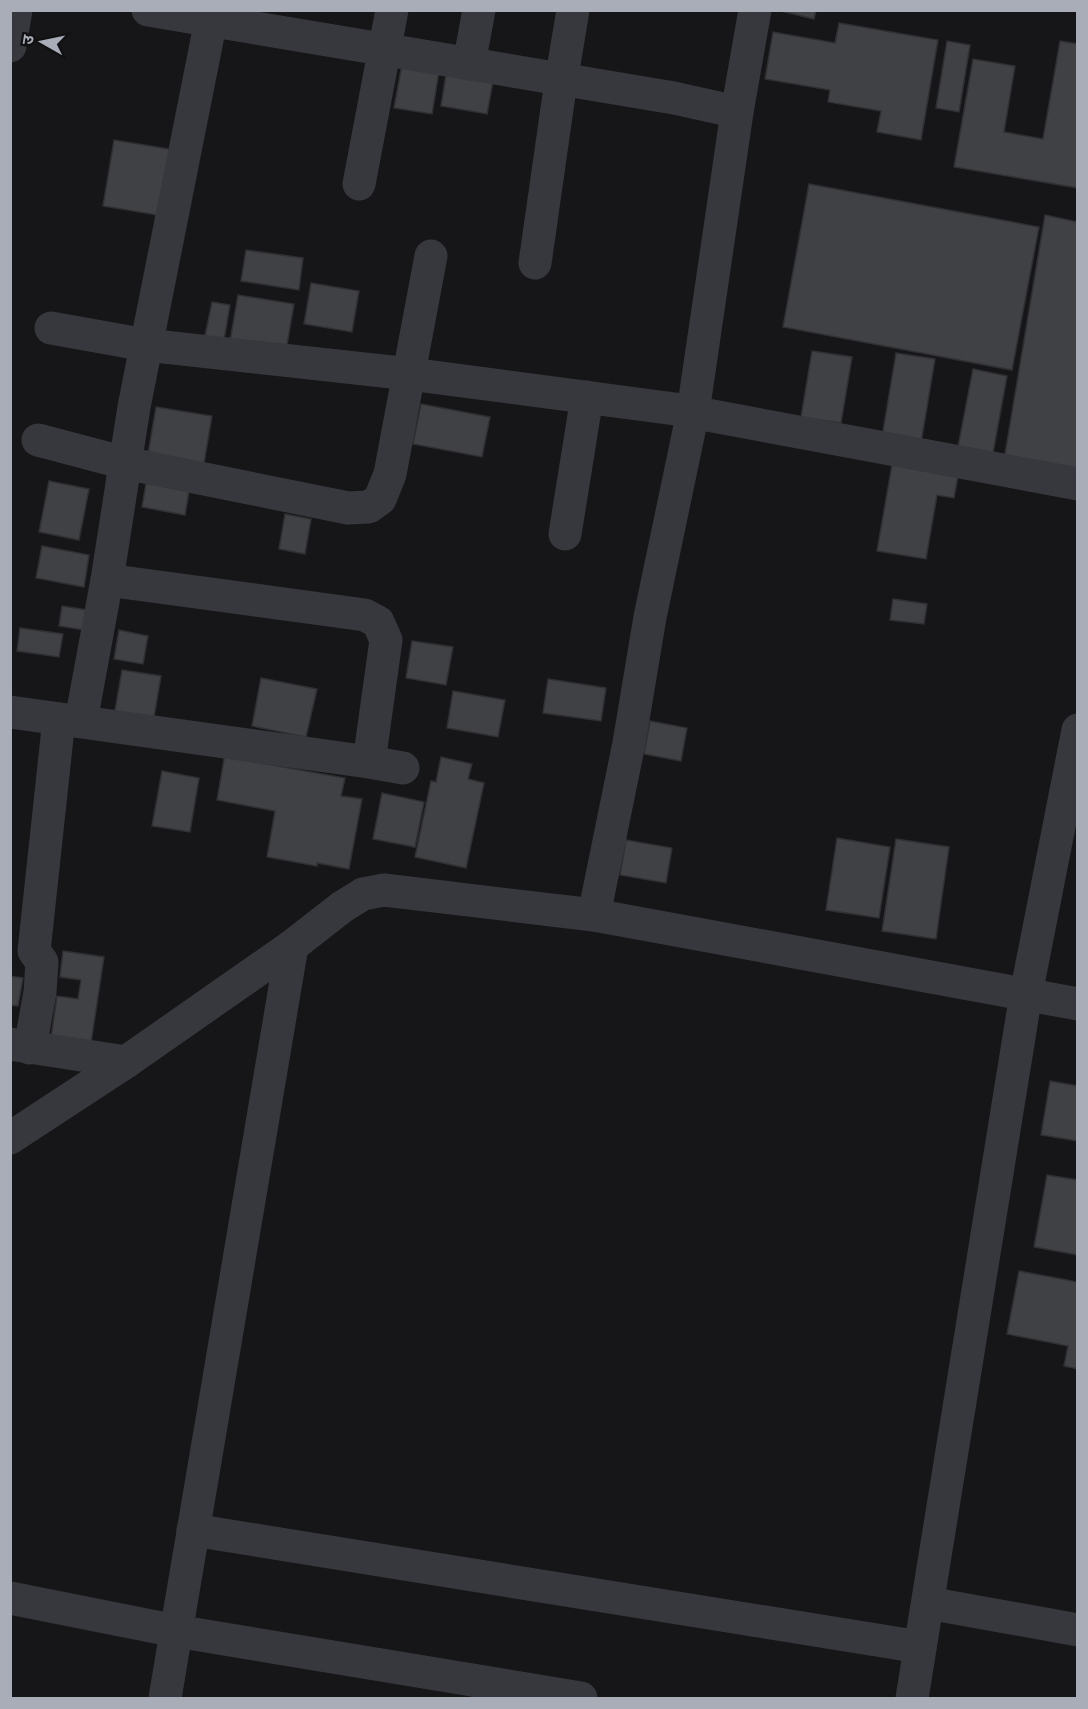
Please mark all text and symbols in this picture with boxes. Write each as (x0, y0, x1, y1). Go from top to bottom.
north arrow (12, 12, 72, 72)
text: उ (18, 33, 38, 46)

